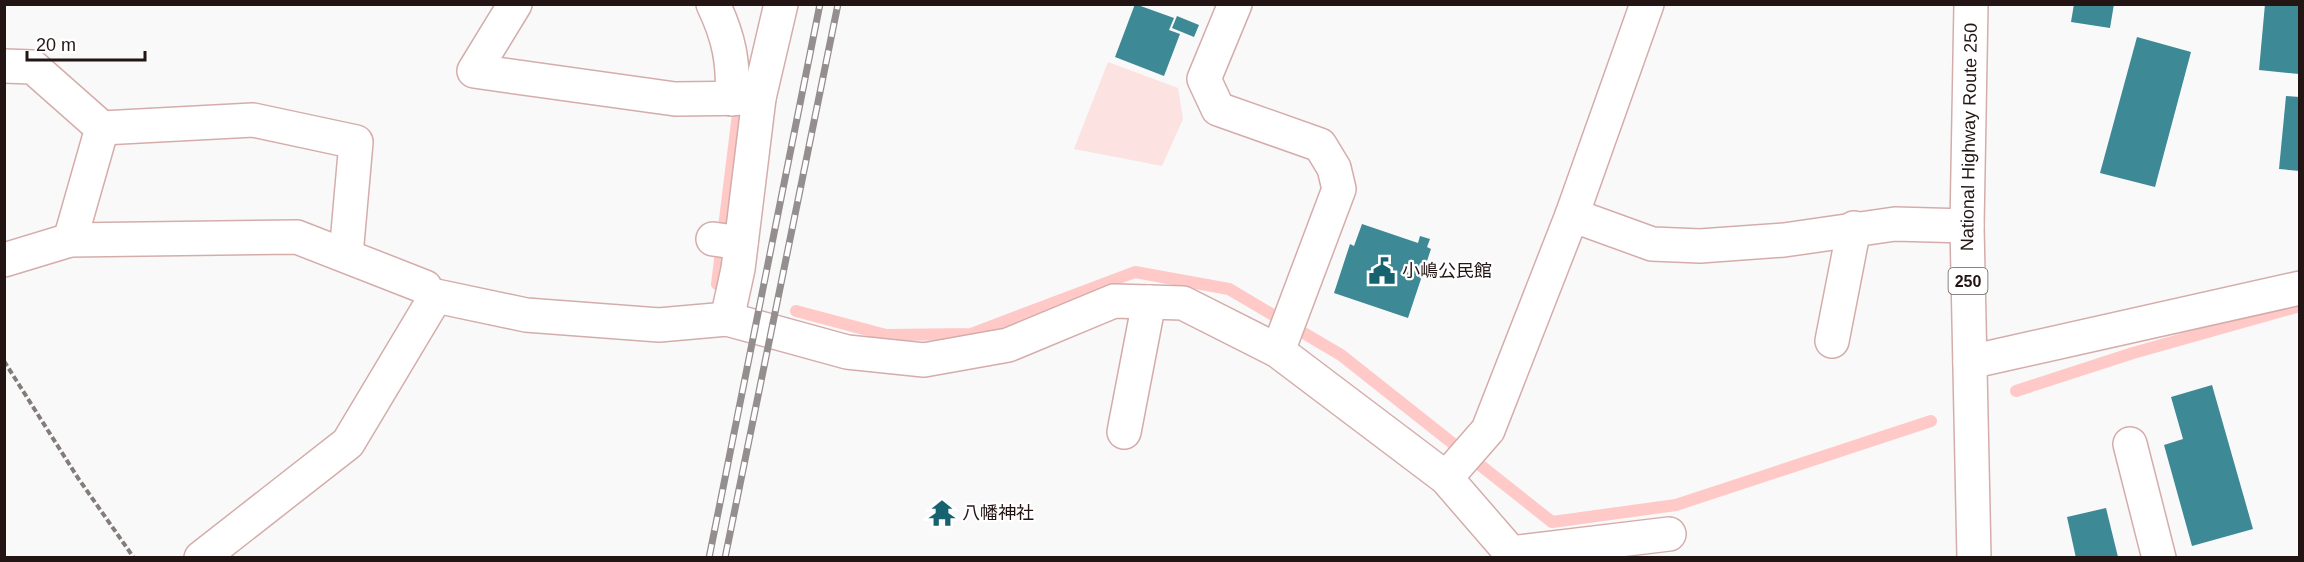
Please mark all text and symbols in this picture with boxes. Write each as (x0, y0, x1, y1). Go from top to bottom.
street label: National Highway Route 250 (1957, 23, 1981, 251)
scale bar (27, 24, 146, 62)
text: 20 m (36, 35, 76, 55)
public building icon: 小嶋公民館 (1367, 256, 1397, 286)
place label: 小嶋公民館 (1402, 261, 1492, 281)
road number: 250 (1948, 268, 1988, 294)
temple icon: 八幡神社 (927, 498, 957, 528)
place label: 八幡神社 (962, 503, 1034, 523)

